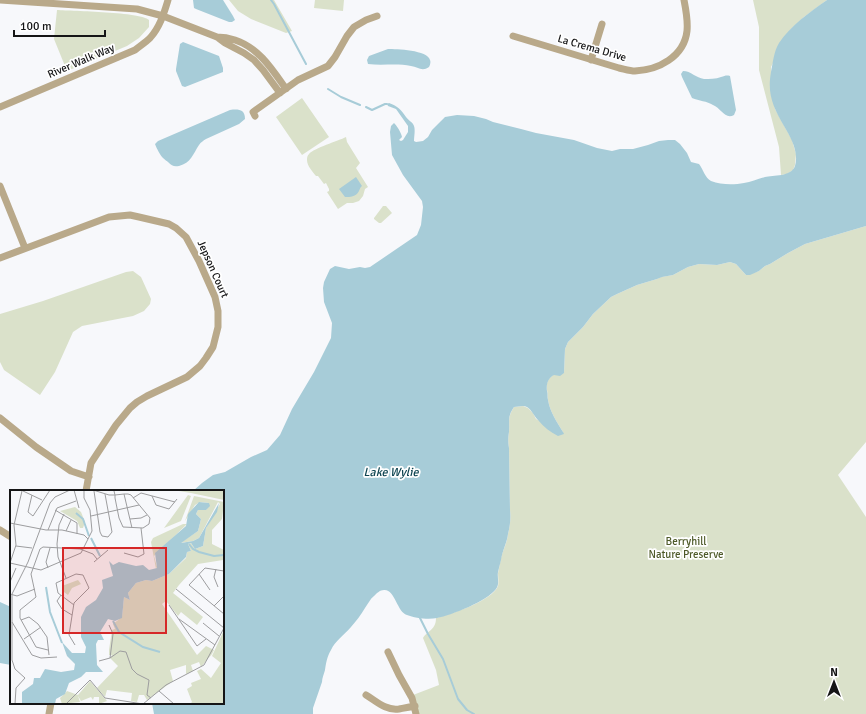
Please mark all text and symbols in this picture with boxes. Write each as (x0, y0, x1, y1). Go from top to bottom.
scale bar (14, 12, 105, 38)
text: 100 m (20, 19, 52, 34)
street label: La Crema Drive (556, 32, 628, 64)
street label: River Walk Way (46, 41, 117, 81)
street label: Jepson Court (195, 238, 232, 300)
water label: Lake Wylie (363, 465, 420, 480)
inset map (10, 490, 224, 704)
park label: Berryhill Nature Preserve (648, 535, 724, 561)
north arrow (814, 662, 854, 702)
text: N (830, 666, 838, 679)

